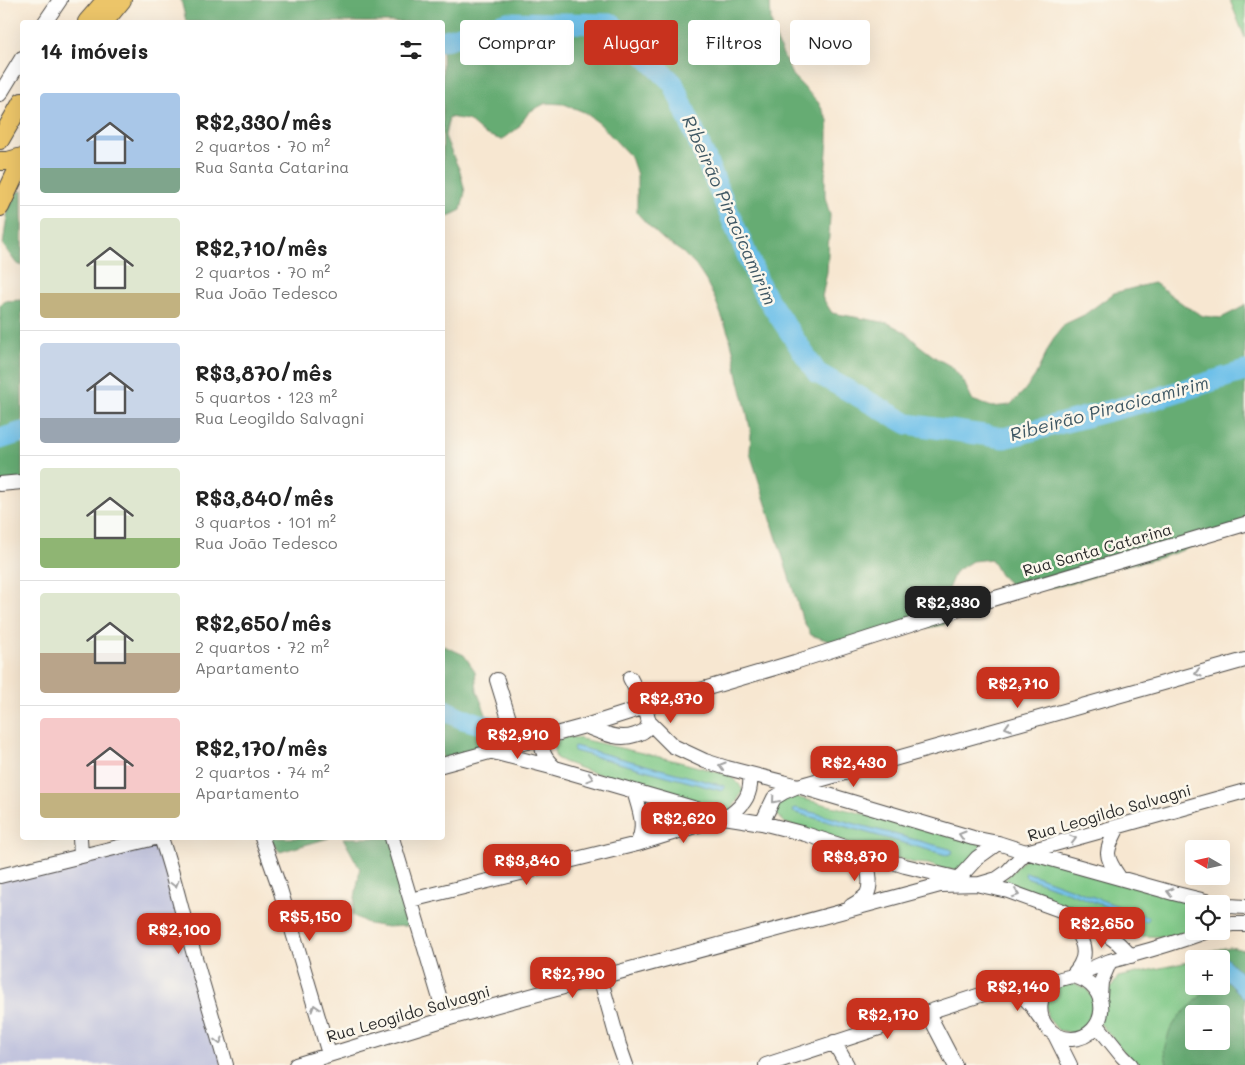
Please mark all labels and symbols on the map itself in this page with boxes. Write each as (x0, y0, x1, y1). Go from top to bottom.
water label: Ribeirão Piracicamirim (677, 111, 783, 309)
water label: Ribeirão Piracicamirim (1007, 370, 1211, 446)
street label: Rua Santa Catarina (1020, 518, 1174, 580)
pin: R$2,330 (902, 586, 994, 628)
pin: R$2,710 (972, 666, 1064, 709)
one-way arrow (1195, 668, 1203, 678)
pin: R$2,370 (625, 682, 717, 724)
pin: R$2,910 (472, 718, 564, 760)
one-way arrow (1004, 721, 1013, 732)
pin: R$2,430 (808, 746, 900, 788)
one-way arrow (718, 762, 726, 772)
one-way arrow (585, 773, 593, 783)
street label: Rua Leogildo Salvagni (1025, 779, 1193, 845)
one-way arrow (772, 794, 781, 803)
pin: R$2,620 (638, 802, 730, 844)
one-way arrow (959, 831, 967, 841)
one-way arrow (1069, 834, 1077, 845)
pin: R$3,870 (809, 840, 901, 882)
north arrow (1185, 840, 1230, 885)
pin: R$3,840 (481, 844, 573, 886)
one-way arrow (170, 880, 180, 888)
one-way arrow (1166, 887, 1175, 898)
one-way arrow (1012, 888, 1020, 898)
pin: R$5,150 (264, 900, 356, 942)
pin: R$2,650 (1056, 906, 1148, 949)
pin: R$2,100 (133, 912, 225, 955)
pin: R$2,790 (527, 956, 619, 999)
pin: R$2,140 (972, 970, 1064, 1012)
street label: Rua Leogildo Salvagni (324, 980, 492, 1046)
pin: R$2,170 (842, 998, 934, 1040)
one-way arrow (311, 1004, 321, 1012)
one-way arrow (213, 1036, 224, 1045)

